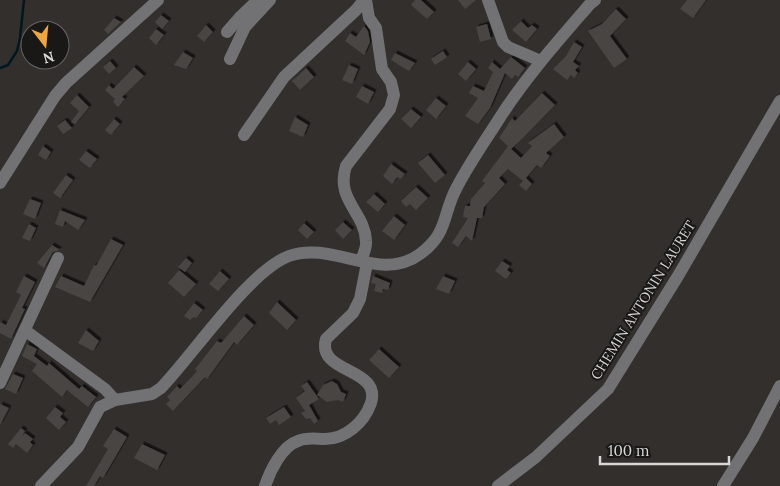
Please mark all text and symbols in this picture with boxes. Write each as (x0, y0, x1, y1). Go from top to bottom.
north arrow (20, 20, 70, 70)
text: N (41, 47, 56, 68)
street label: CHEMIN ANTONIN LAURET (587, 217, 699, 383)
scale bar (600, 434, 729, 466)
text: 100 m (608, 441, 649, 460)

